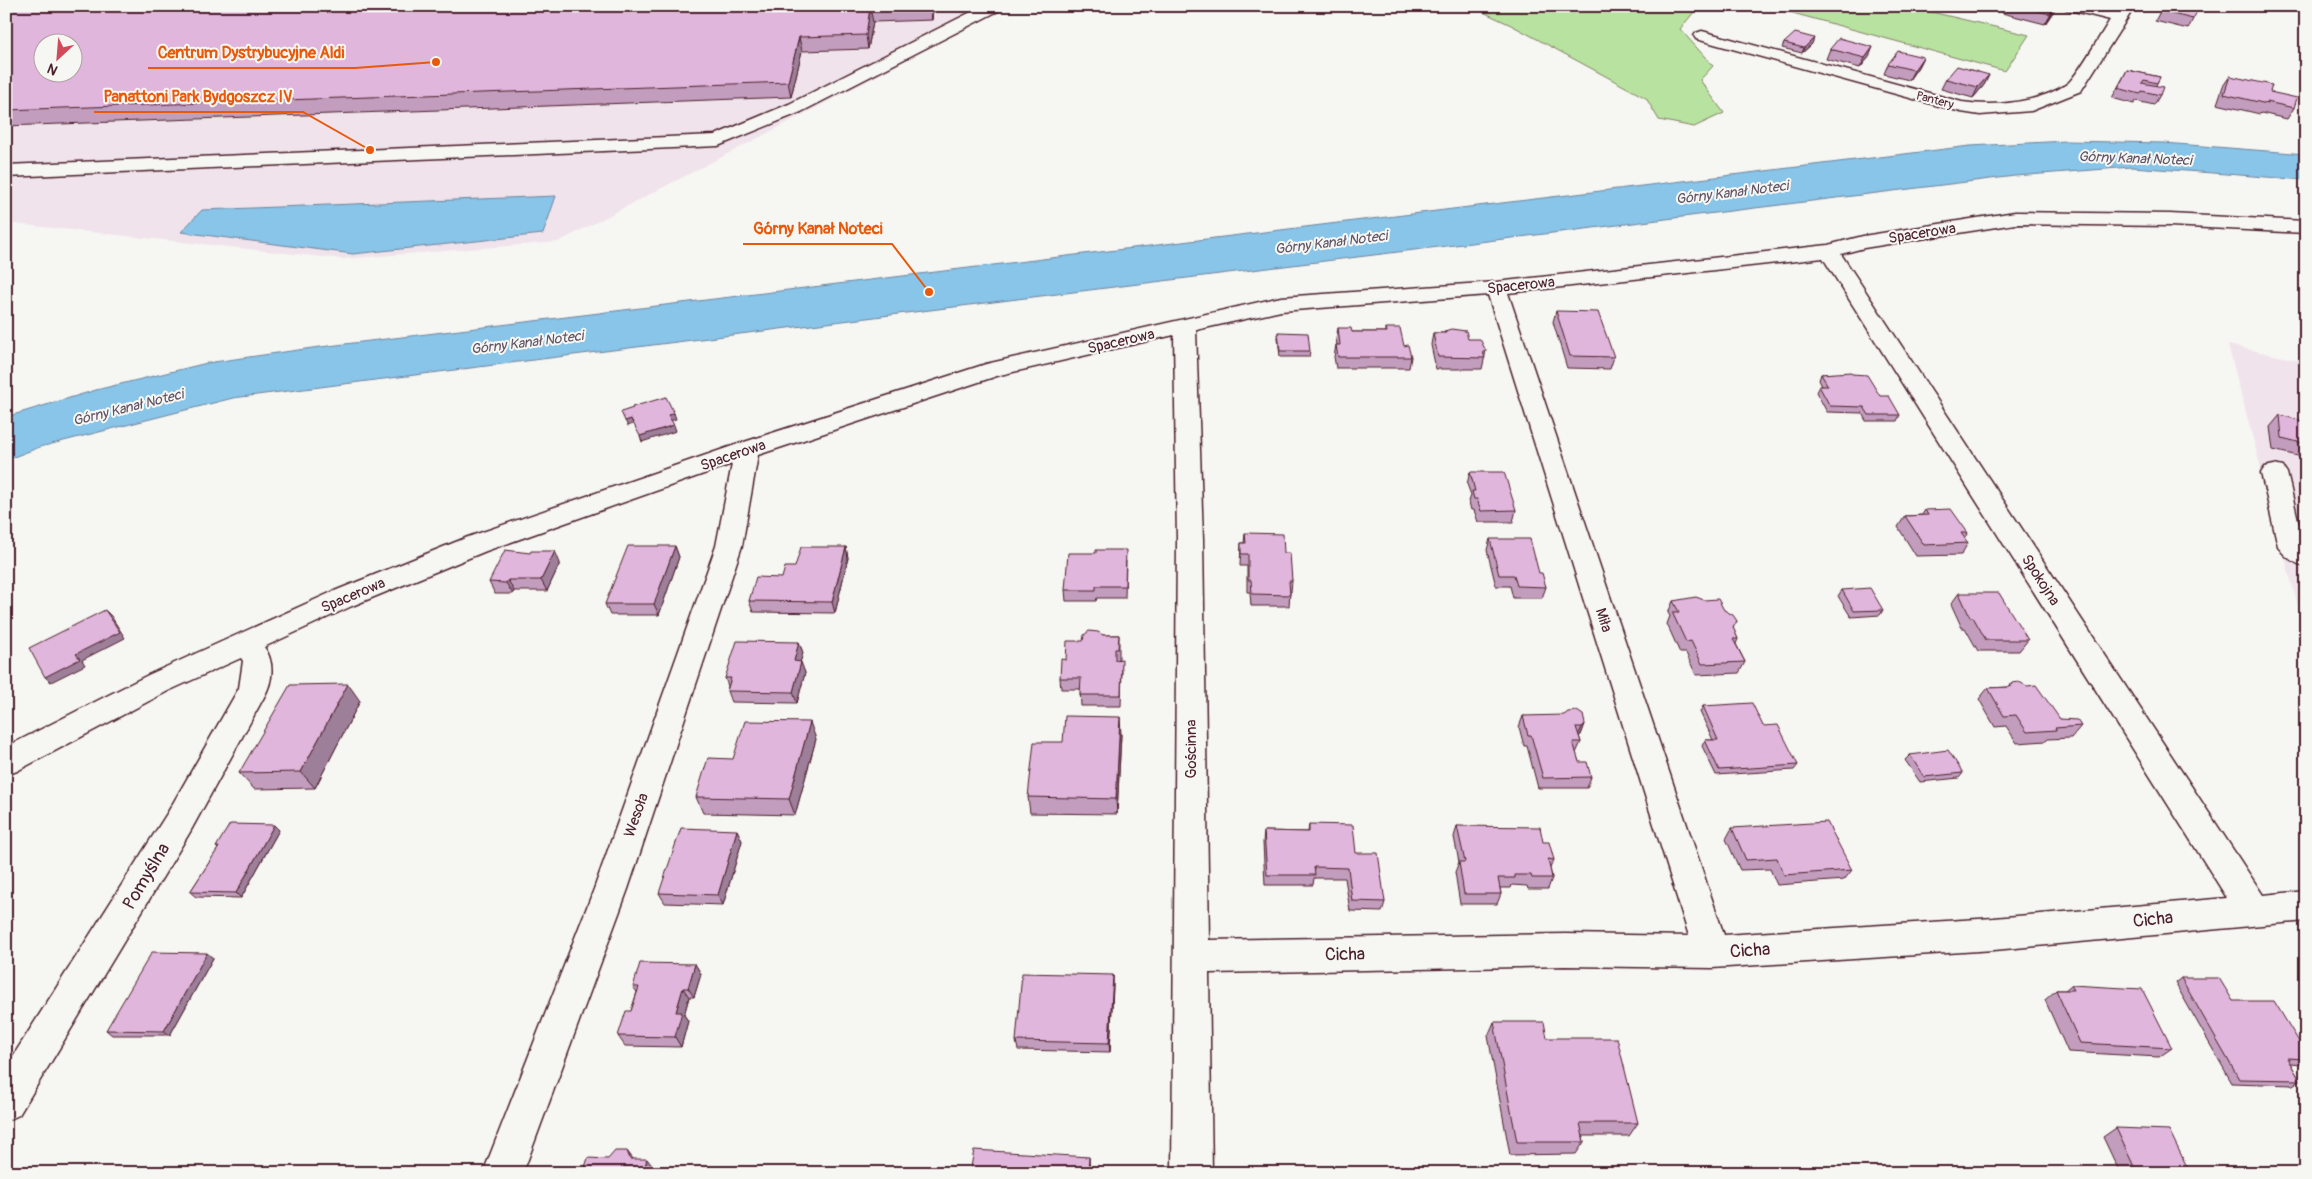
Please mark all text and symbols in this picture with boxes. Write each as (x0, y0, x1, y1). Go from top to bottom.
north arrow (32, 32, 82, 82)
callout: Centrum Dystrybucyjne Aldi (148, 37, 355, 68)
text: Centrum Dystrybucyjne Aldi (158, 43, 344, 63)
text: N (45, 60, 61, 79)
callout: Panattoni Park Bydgoszcz IV (94, 81, 303, 112)
text: Panattoni Park Bydgoszcz IV (103, 87, 293, 107)
street label: Pantery (1914, 88, 1955, 113)
water label: Górny Kanał Noteci (2078, 148, 2194, 169)
water label: Górny Kanał Noteci (1675, 177, 1792, 208)
callout: Górny Kanał Noteci (743, 213, 892, 244)
text: Górny Kanał Noteci (753, 219, 883, 239)
street label: Spacerowa (1887, 219, 1957, 248)
water label: Górny Kanał Noteci (1274, 227, 1391, 258)
street label: Spacerowa (1486, 273, 1556, 298)
street label: Spacerowa (1086, 325, 1156, 358)
water label: Górny Kanał Noteci (470, 327, 587, 358)
water label: Górny Kanał Noteci (71, 385, 188, 429)
street label: Spacerowa (698, 435, 768, 476)
street label: Spokojna (2017, 551, 2064, 609)
street label: Spacerowa (318, 573, 388, 617)
street label: Miła (1591, 606, 1616, 635)
street label: Gościnna (1182, 720, 1201, 778)
street label: Wesoła (620, 790, 653, 840)
street label: Pomyślna (118, 839, 175, 914)
street label: Cicha (2132, 906, 2174, 933)
street label: Cicha (1729, 938, 1771, 963)
street label: Cicha (1325, 943, 1365, 966)

